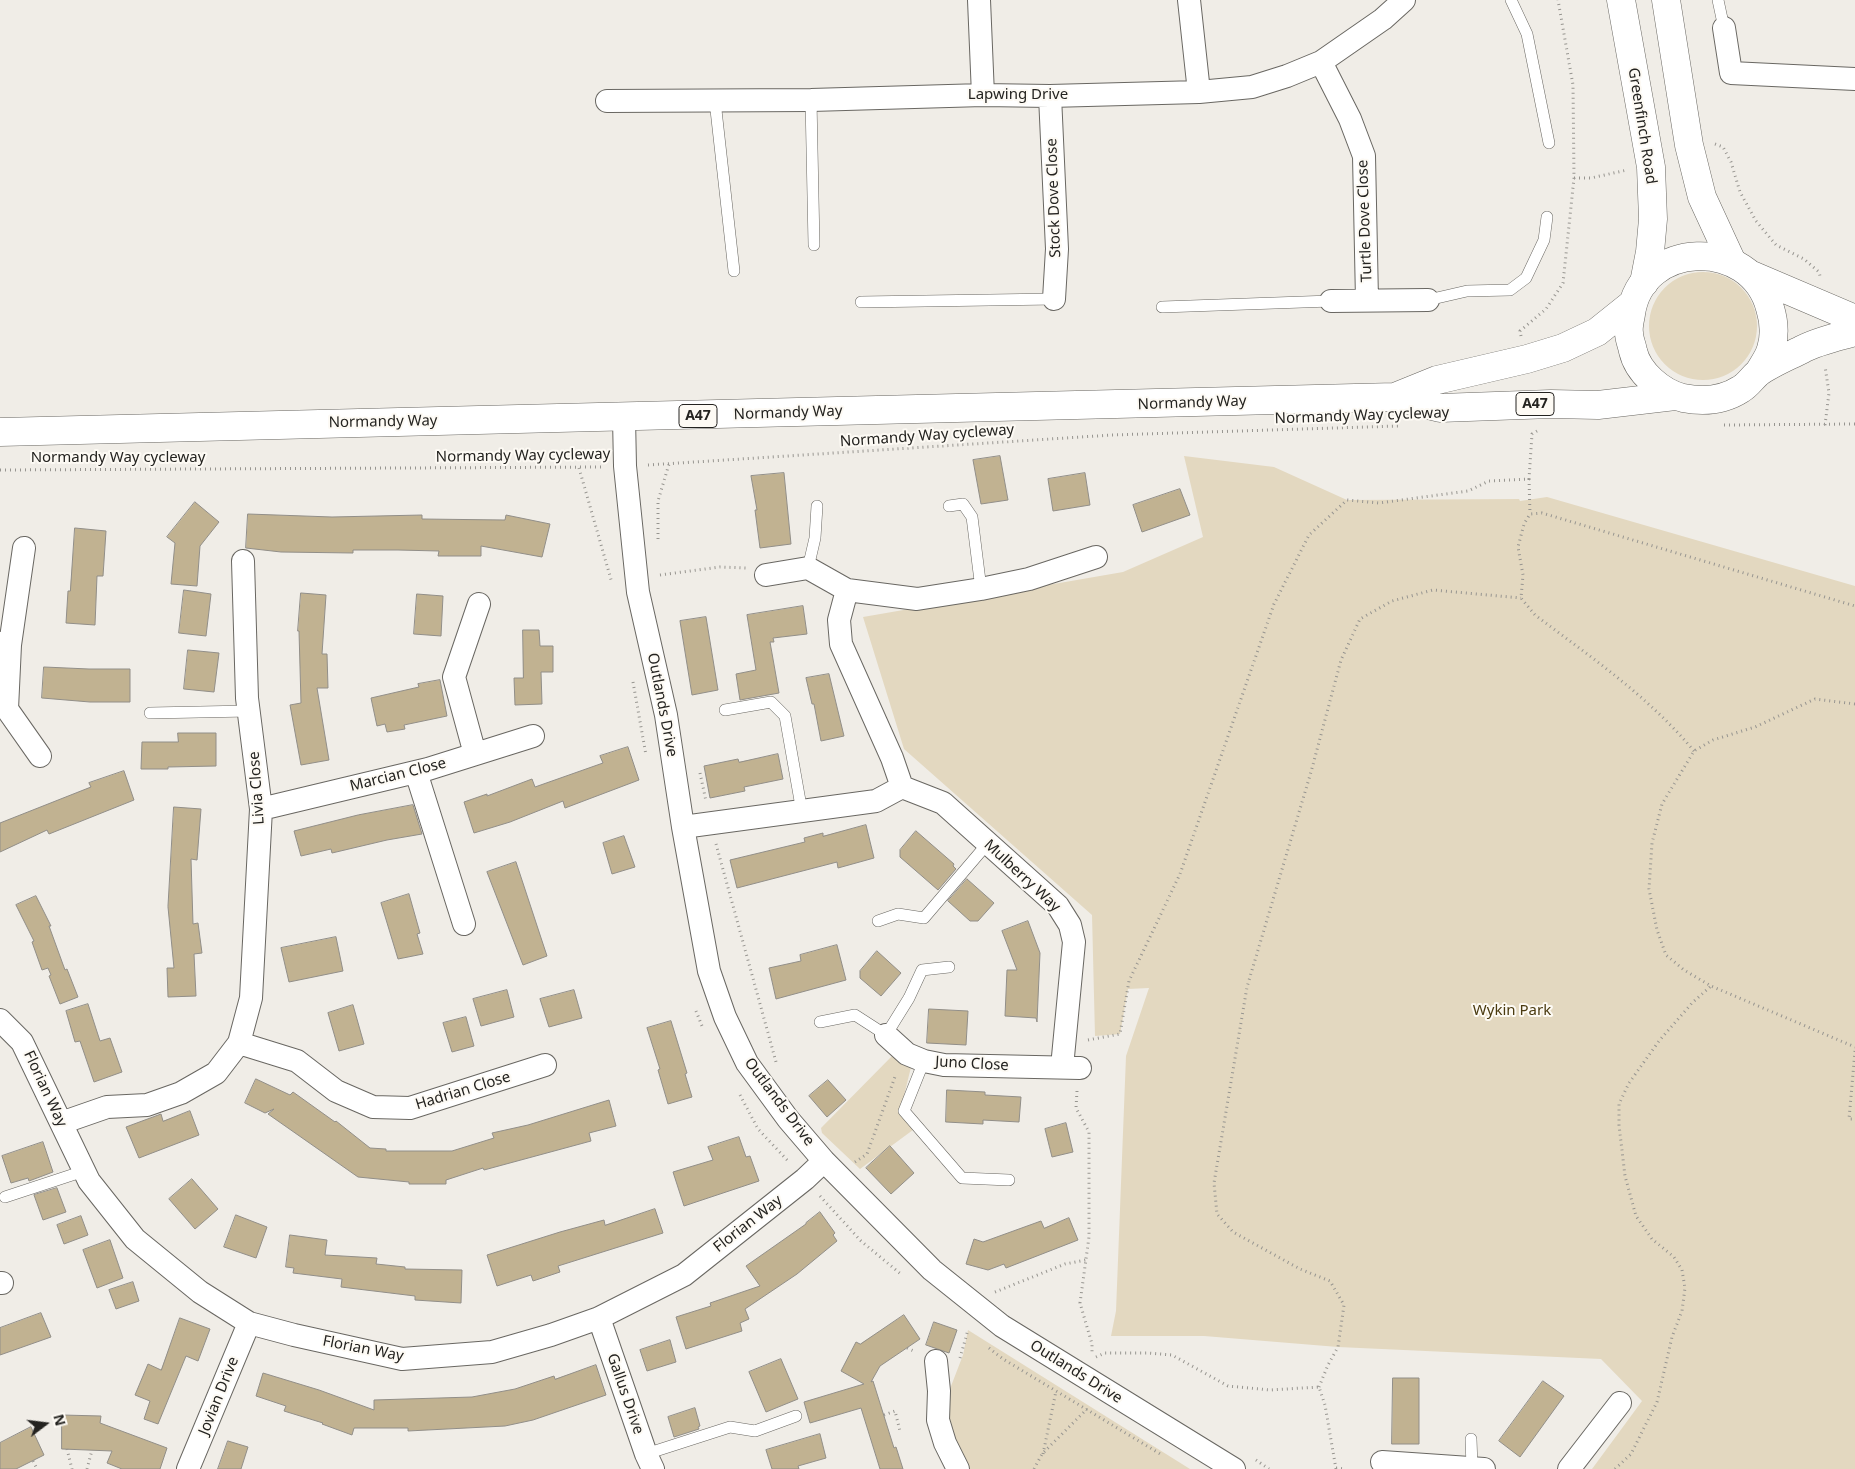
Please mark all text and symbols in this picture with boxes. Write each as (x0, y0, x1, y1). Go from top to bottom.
street label: Greenfinch Road (1624, 66, 1660, 186)
street label: Lapwing Drive (968, 86, 1068, 104)
street label: Stock Dove Close (1043, 138, 1065, 258)
street label: Turtle Dove Close (1354, 159, 1376, 283)
street label: Normandy Way (1137, 392, 1247, 414)
road number: A47 (1516, 392, 1554, 416)
street label: Normandy Way (733, 402, 843, 424)
road number: A47 (679, 404, 717, 428)
street label: Normandy Way cycleway (1274, 404, 1450, 428)
street label: Normandy Way (328, 412, 438, 432)
street label: Normandy Way cycleway (839, 421, 1015, 451)
street label: Normandy Way cycleway (436, 445, 610, 467)
street label: Normandy Way cycleway (31, 449, 205, 467)
street label: Outlands Drive (643, 652, 681, 758)
street label: Livia Close (245, 751, 269, 825)
street label: Marcian Close (348, 754, 448, 796)
street label: Mulberry Way (980, 836, 1064, 916)
park label: Wykin Park (1473, 1002, 1551, 1020)
street label: Florian Way (19, 1048, 71, 1130)
street label: Juno Close (935, 1053, 1009, 1075)
street label: Outlands Drive (740, 1055, 818, 1149)
street label: Hadrian Close (413, 1068, 513, 1114)
street label: Florian Way (710, 1192, 786, 1256)
street label: Florian Way (321, 1332, 405, 1366)
street label: Outlands Drive (1027, 1336, 1125, 1408)
street label: Gallus Drive (603, 1351, 647, 1437)
street label: Jovian Drive (195, 1354, 243, 1438)
north arrow (20, 1399, 70, 1449)
text: N (49, 1412, 71, 1428)

